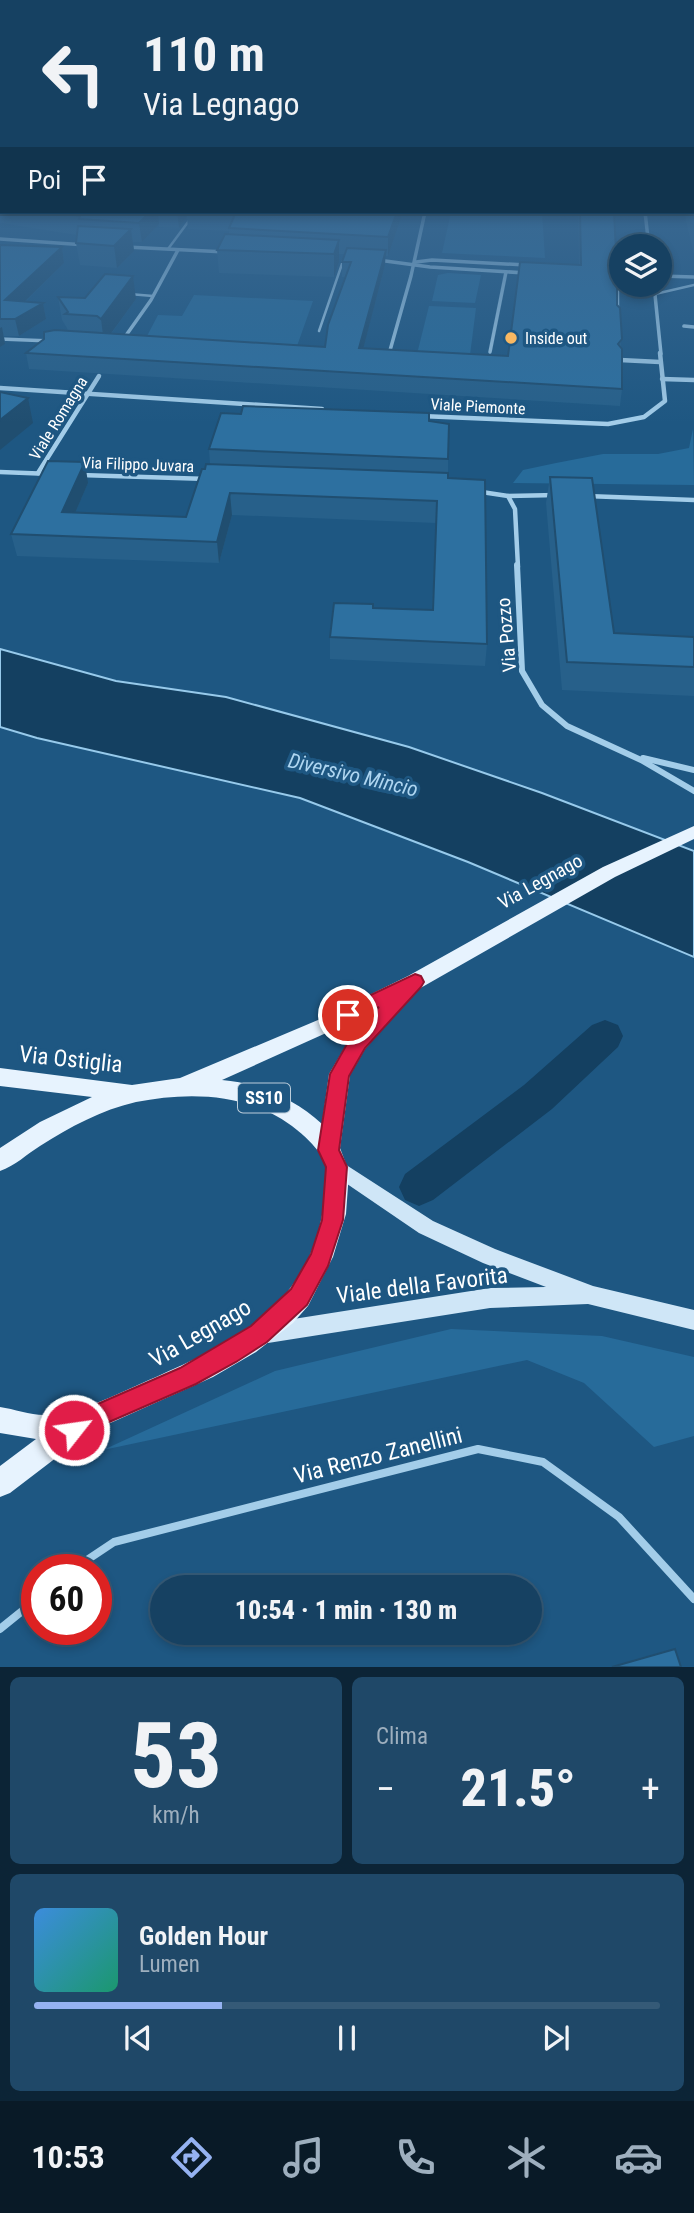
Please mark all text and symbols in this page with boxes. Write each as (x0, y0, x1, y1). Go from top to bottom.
text: 110 m (143, 26, 265, 83)
icon: left (28, 28, 119, 119)
text: Via Legnago (143, 85, 300, 123)
icon: arrive (75, 161, 113, 199)
text: Poi (28, 165, 61, 195)
map controls (609, 234, 672, 297)
button: layers (609, 234, 672, 297)
place label: Inside out (525, 329, 588, 348)
marker: Inside out (503, 330, 519, 346)
street label: Viale Romagna (25, 373, 92, 463)
street label: Viale Piemonte (430, 395, 526, 418)
street label: Via Filippo Juvara (82, 453, 194, 476)
street label: Via Pozzo (492, 597, 521, 673)
water label: Diversivo Mincio (286, 748, 420, 802)
street label: Via Legnago (494, 849, 586, 914)
pin (318, 985, 378, 1045)
icon: arrive (329, 996, 367, 1034)
street label: Via Ostiglia (18, 1041, 124, 1078)
road number: SS10 (238, 1084, 290, 1112)
street label: Viale della Favorita (335, 1262, 509, 1309)
street label: Via Legnago (145, 1294, 256, 1373)
position arrow (37, 1393, 111, 1467)
street label: Via Renzo Zanellini (291, 1422, 465, 1489)
speed limit sign: 60 (21, 1554, 112, 1645)
text: 10:54 · 1 min · 130 m (235, 1595, 457, 1625)
text: 53 (130, 1703, 222, 1809)
text: Clima (376, 1723, 428, 1750)
text: 21.5° (460, 1758, 576, 1819)
text: − (376, 1767, 395, 1811)
text: + (641, 1767, 660, 1811)
text: km/h (152, 1802, 200, 1829)
text: Golden Hour (139, 1921, 268, 1951)
text: Lumen (139, 1951, 200, 1978)
icon: previous (119, 2019, 157, 2057)
icon: pause (328, 2019, 366, 2057)
icon: next (537, 2019, 575, 2057)
icon: directions (167, 2133, 216, 2182)
icon: music (279, 2133, 328, 2182)
icon: phone (391, 2133, 440, 2182)
icon: climate (502, 2133, 551, 2182)
icon: car (614, 2133, 663, 2182)
text: 10:53 (31, 2138, 105, 2176)

